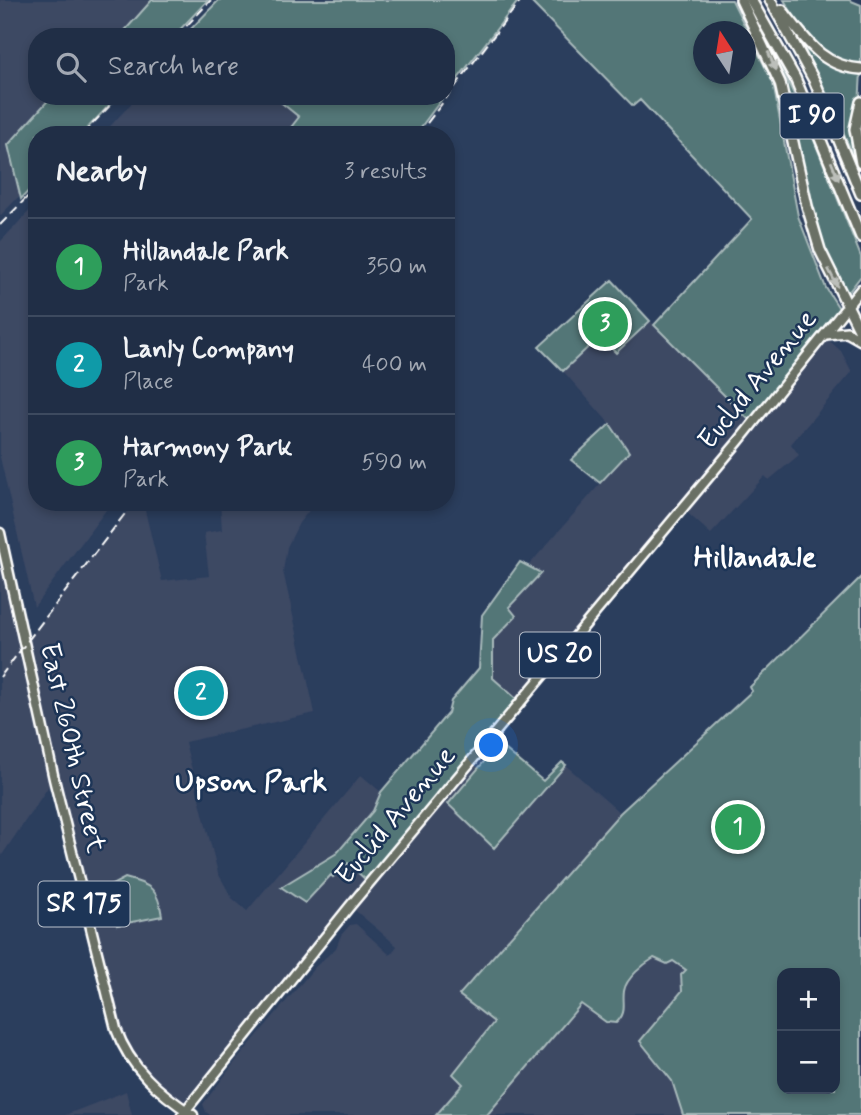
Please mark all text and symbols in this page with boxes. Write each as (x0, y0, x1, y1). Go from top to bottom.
north arrow (693, 21, 756, 84)
search box (28, 28, 455, 105)
icon: search (52, 48, 90, 86)
text: Search here (108, 50, 239, 84)
one-way arrow (766, 51, 778, 71)
road number: I 90 (780, 94, 844, 139)
text: Nearby (56, 152, 147, 191)
text: 3 results (344, 157, 427, 187)
one-way arrow (829, 161, 840, 182)
text: Hillandale Park (123, 235, 289, 269)
text: 1 (74, 252, 84, 282)
text: 350 m (366, 252, 427, 282)
one-way arrow (827, 268, 839, 288)
text: Park (123, 269, 169, 299)
pin: 3 (582, 298, 628, 350)
street label: Euclid Avenue (690, 302, 826, 458)
text: Lanly Company (123, 333, 294, 367)
text: 2 (73, 350, 85, 380)
text: 400 m (362, 350, 427, 380)
text: Place (123, 367, 174, 397)
text: Harmony Park (123, 431, 293, 465)
text: 3 (74, 448, 84, 478)
text: 590 m (361, 448, 427, 478)
text: Park (123, 465, 169, 495)
district label: Hillandale (693, 538, 817, 577)
road number: US 20 (520, 632, 600, 678)
street label: East 260th Street (30, 639, 114, 857)
pin: 2 (178, 667, 224, 719)
your location (474, 728, 508, 762)
street label: Euclid Avenue (327, 739, 465, 893)
district label: Upson Park (175, 763, 327, 802)
pin: 1 (715, 801, 761, 853)
road number: SR 175 (38, 882, 130, 926)
map controls (777, 968, 840, 1094)
button: + (777, 968, 840, 1031)
button: − (777, 1031, 840, 1094)

